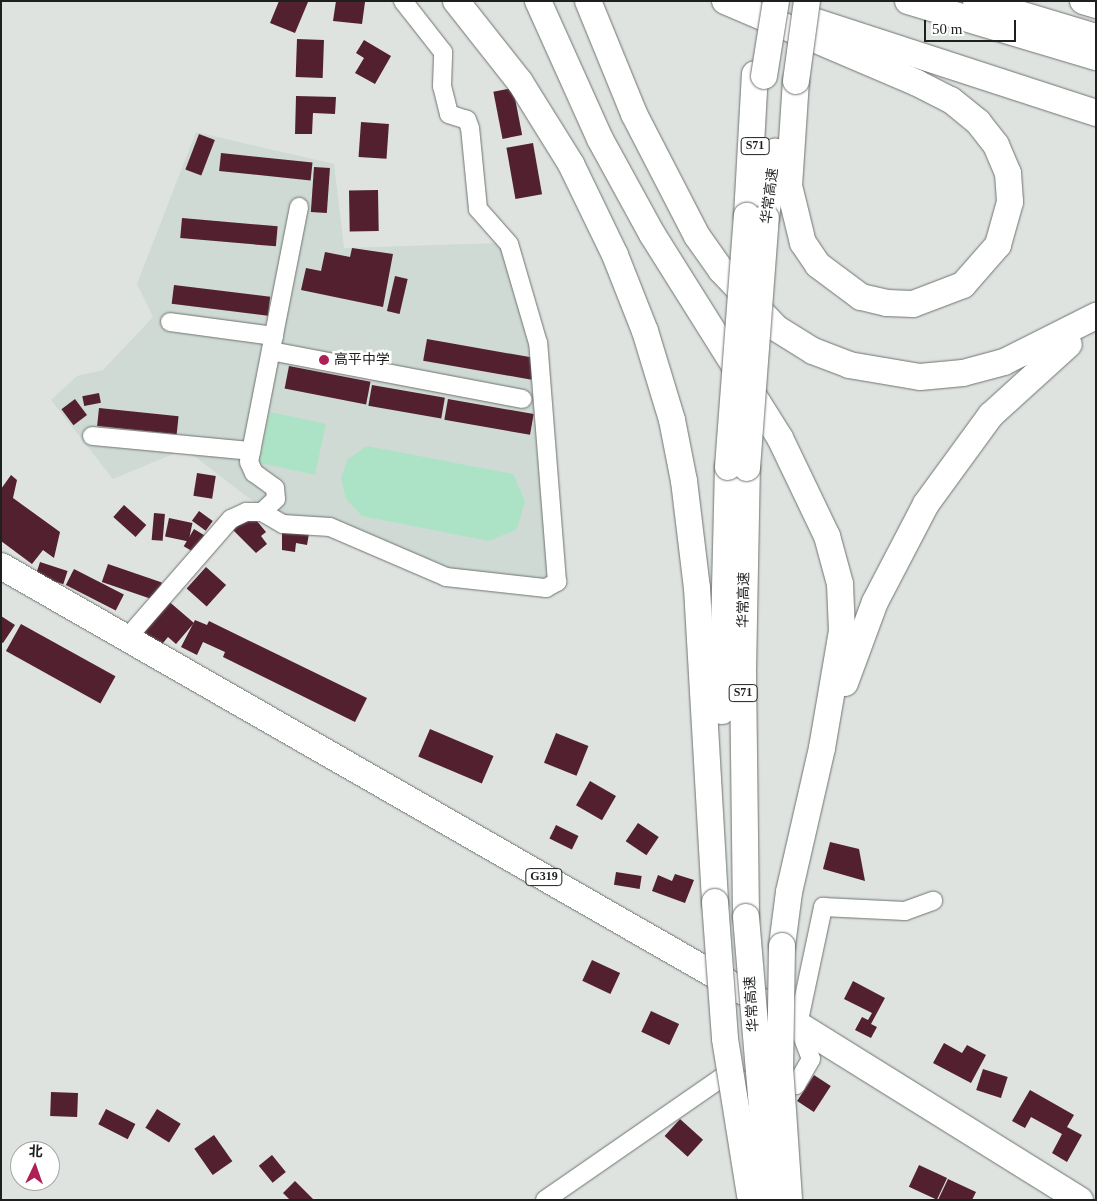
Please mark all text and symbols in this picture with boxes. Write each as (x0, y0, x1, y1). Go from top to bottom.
scale bar (927, 10, 1020, 42)
text: 50 m (932, 21, 962, 37)
road number: S71 (740, 136, 770, 156)
street label: 华常高速 (758, 167, 782, 225)
place label: 高平中学 (334, 352, 390, 368)
marker: 高平中学 (318, 354, 330, 366)
street label: 华常高速 (735, 572, 753, 628)
road number: S71 (728, 684, 758, 702)
road number: G319 (525, 868, 563, 886)
street label: 华常高速 (742, 975, 762, 1033)
north arrow (10, 1141, 60, 1191)
text: 北 (28, 1144, 43, 1159)

